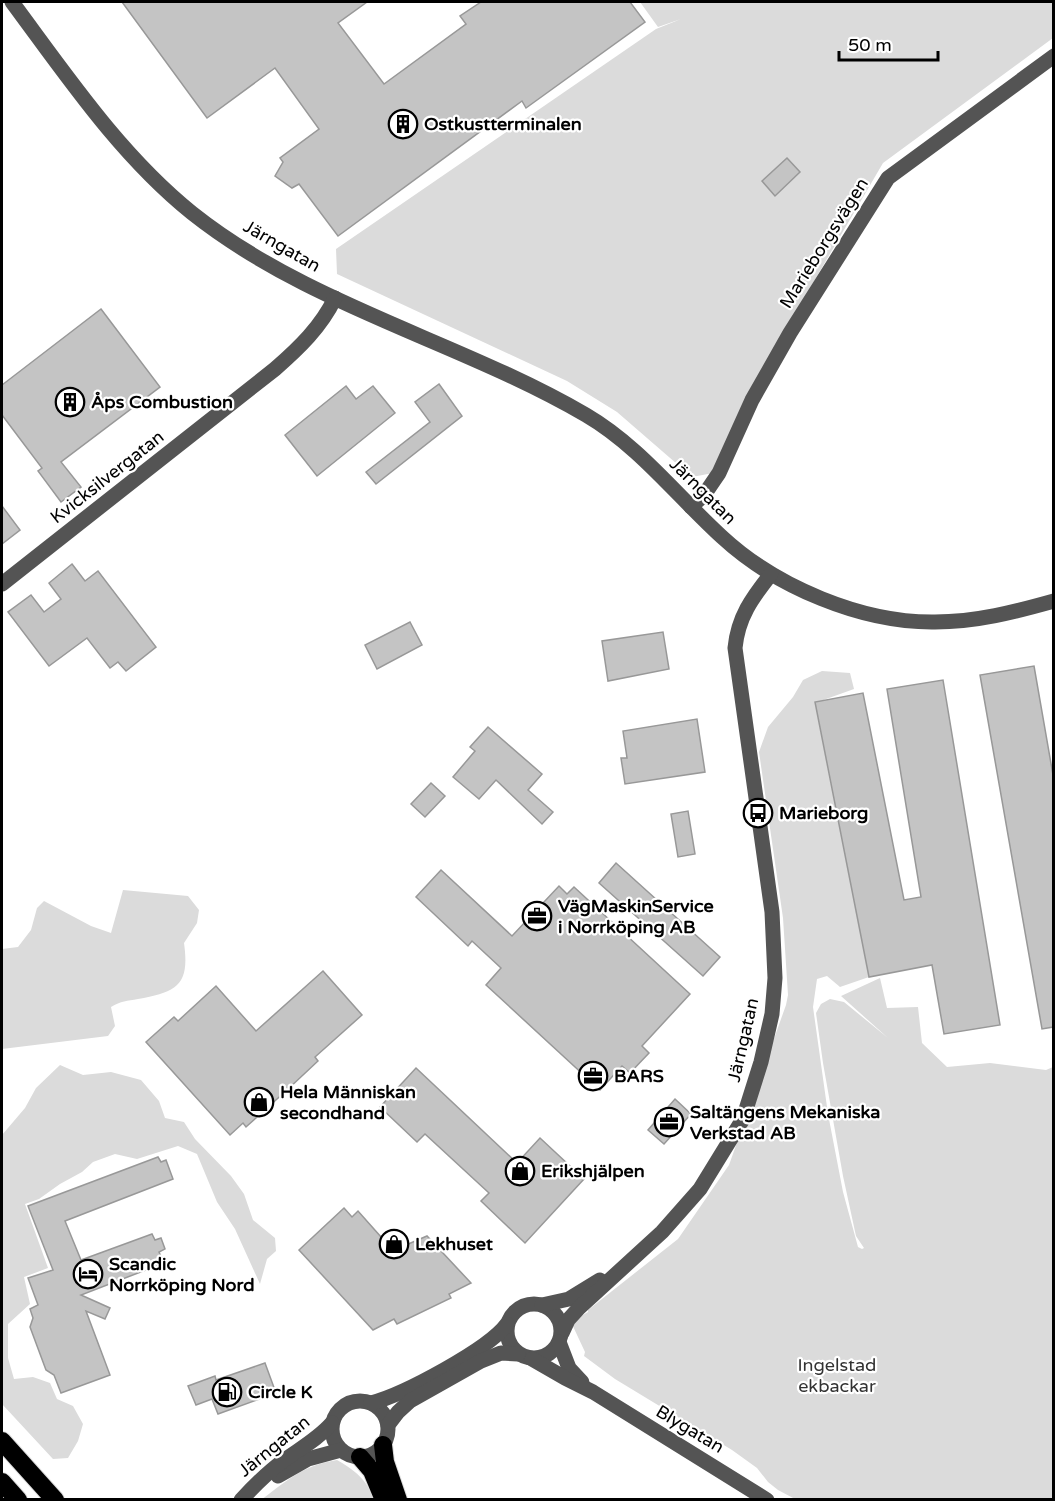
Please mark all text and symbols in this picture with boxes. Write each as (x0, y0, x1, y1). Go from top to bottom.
scale bar (839, 24, 938, 62)
text: 50 m (848, 34, 892, 56)
building icon: Ostkustterminalen (387, 108, 419, 140)
place label: Ostkustterminalen (424, 113, 582, 135)
street label: Marieborgsvägen (775, 174, 873, 312)
street label: Järngatan (239, 215, 325, 277)
building icon: Åps Combustion (54, 386, 86, 418)
place label: Åps Combustion (91, 391, 233, 413)
street label: Kvicksilvergatan (46, 426, 168, 528)
street label: Järngatan (665, 453, 741, 529)
bus stop icon: Marieborg (742, 797, 774, 829)
place label: Marieborg (779, 802, 868, 824)
place label: VägMaskinService i Norrköping AB (558, 895, 714, 938)
office icon: VägMaskinService i Norrköping AB (521, 900, 553, 932)
street label: Järngatan (723, 996, 763, 1084)
office icon: BARS (577, 1060, 609, 1092)
place label: BARS (614, 1065, 664, 1087)
place label: Hela Människan secondhand (280, 1081, 416, 1124)
shop icon: Hela Människan secondhand (243, 1086, 275, 1118)
place label: Saltängens Mekaniska Verkstad AB (690, 1101, 880, 1144)
office icon: Saltängens Mekaniska Verkstad AB (653, 1106, 685, 1138)
shop icon: Erikshjälpen (504, 1155, 536, 1187)
place label: Erikshjälpen (541, 1160, 645, 1182)
shop icon: Lekhuset (378, 1228, 410, 1260)
place label: Lekhuset (415, 1233, 493, 1255)
place label: Scandic Norrköping Nord (109, 1253, 255, 1296)
hotel icon: Scandic Norrköping Nord (72, 1258, 104, 1290)
park label: Ingelstad ekbackar (798, 1354, 876, 1397)
fuel station icon: Circle K (211, 1376, 243, 1408)
place label: Circle K (248, 1381, 313, 1403)
street label: Blygatan (652, 1400, 728, 1458)
street label: Järngatan (234, 1411, 314, 1481)

